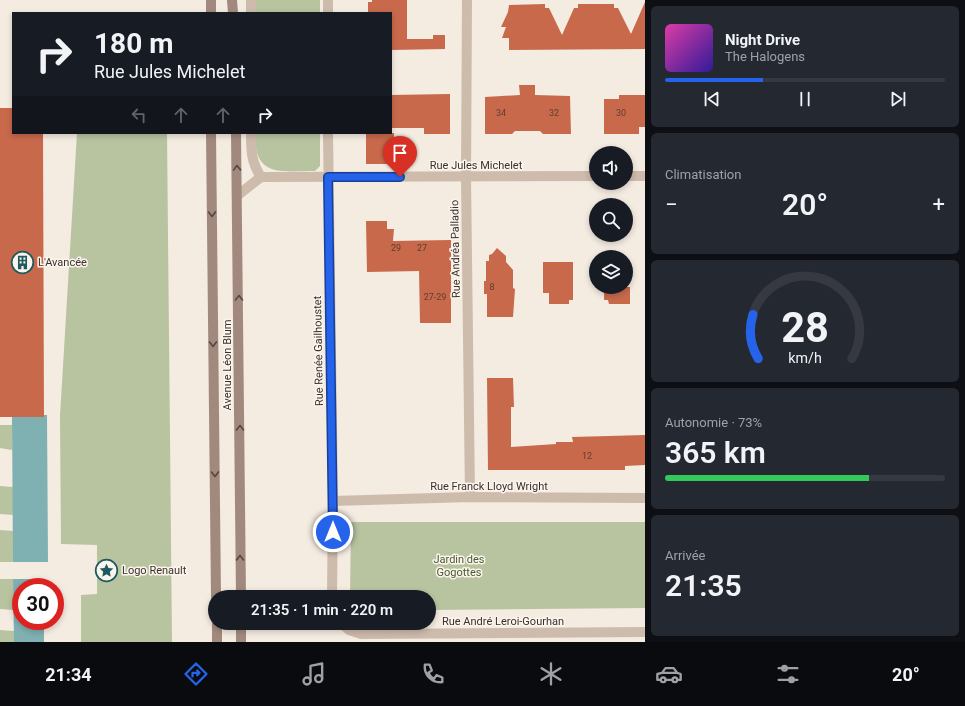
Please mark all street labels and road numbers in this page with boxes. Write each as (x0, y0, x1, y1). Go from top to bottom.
street label: Rue Jules Michelet (430, 159, 523, 172)
street label: Rue Andréa Palladio (448, 200, 463, 298)
street label: Rue Renée Gailhoustet (311, 295, 326, 406)
street label: Avenue Léon Blum (221, 320, 234, 410)
street label: Rue Franck Lloyd Wright (430, 480, 548, 493)
street label: Rue André Leroi-Gourhan (442, 615, 564, 628)

